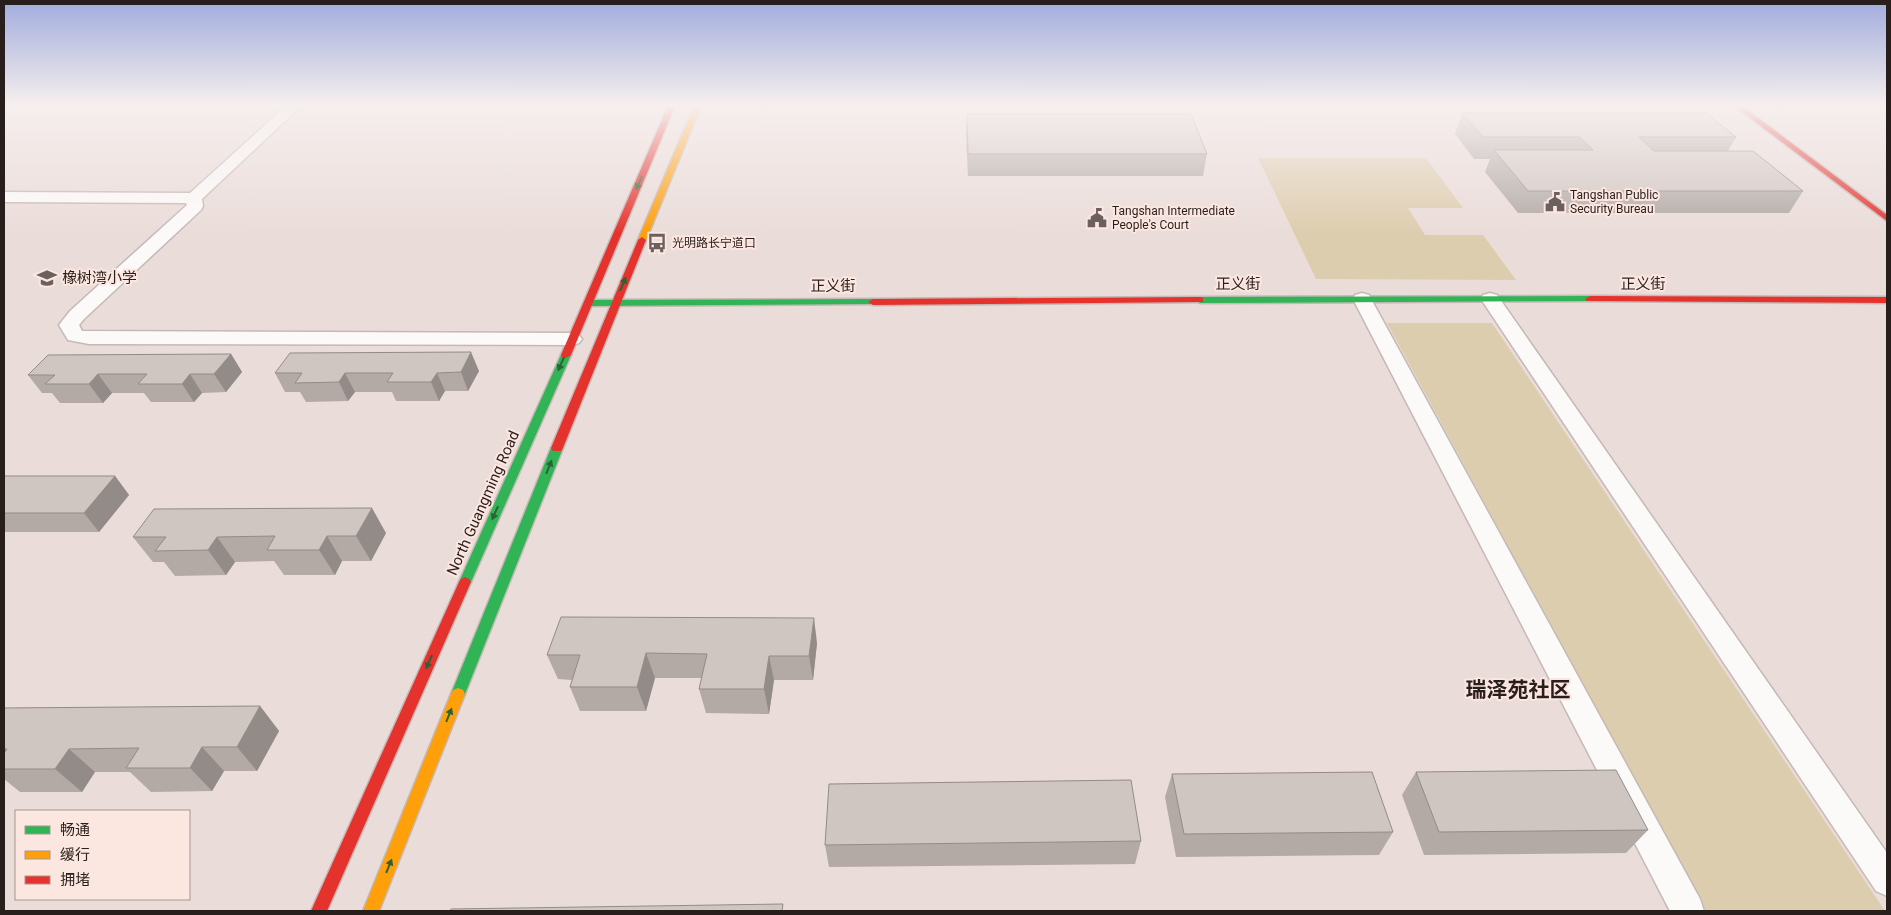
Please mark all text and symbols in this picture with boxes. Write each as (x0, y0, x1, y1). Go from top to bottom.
one-way arrow (635, 176, 643, 190)
place label: Tangshan Public Security Bureau (1570, 188, 1658, 216)
public building icon: Tangshan Public Security Bureau (1544, 191, 1566, 213)
place label: Tangshan Intermediate People's Court (1112, 204, 1235, 232)
public building icon: Tangshan Intermediate People's Court (1086, 207, 1108, 229)
bus stop icon: 光明路长宁道口 (646, 232, 668, 254)
place label: 光明路长宁道口 (672, 236, 756, 250)
school or university icon: 橡树湾小学 (36, 267, 58, 289)
place label: 橡树湾小学 (62, 269, 137, 287)
street label: 正义街 (1215, 275, 1261, 293)
street label: 正义街 (1620, 275, 1666, 293)
one-way arrow (620, 277, 628, 291)
street label: 正义街 (810, 277, 856, 295)
one-way arrow (556, 357, 564, 371)
street label: North Guangming Road (443, 428, 523, 578)
one-way arrow (545, 459, 553, 474)
one-way arrow (490, 506, 498, 520)
one-way arrow (425, 655, 433, 669)
district label: 瑞泽苑社区 (1466, 678, 1571, 702)
one-way arrow (446, 708, 454, 722)
legend (15, 810, 190, 900)
text: 畅通 (60, 821, 90, 839)
text: 缓行 (60, 846, 90, 864)
one-way arrow (385, 859, 393, 873)
text: 拥堵 (60, 871, 90, 889)

